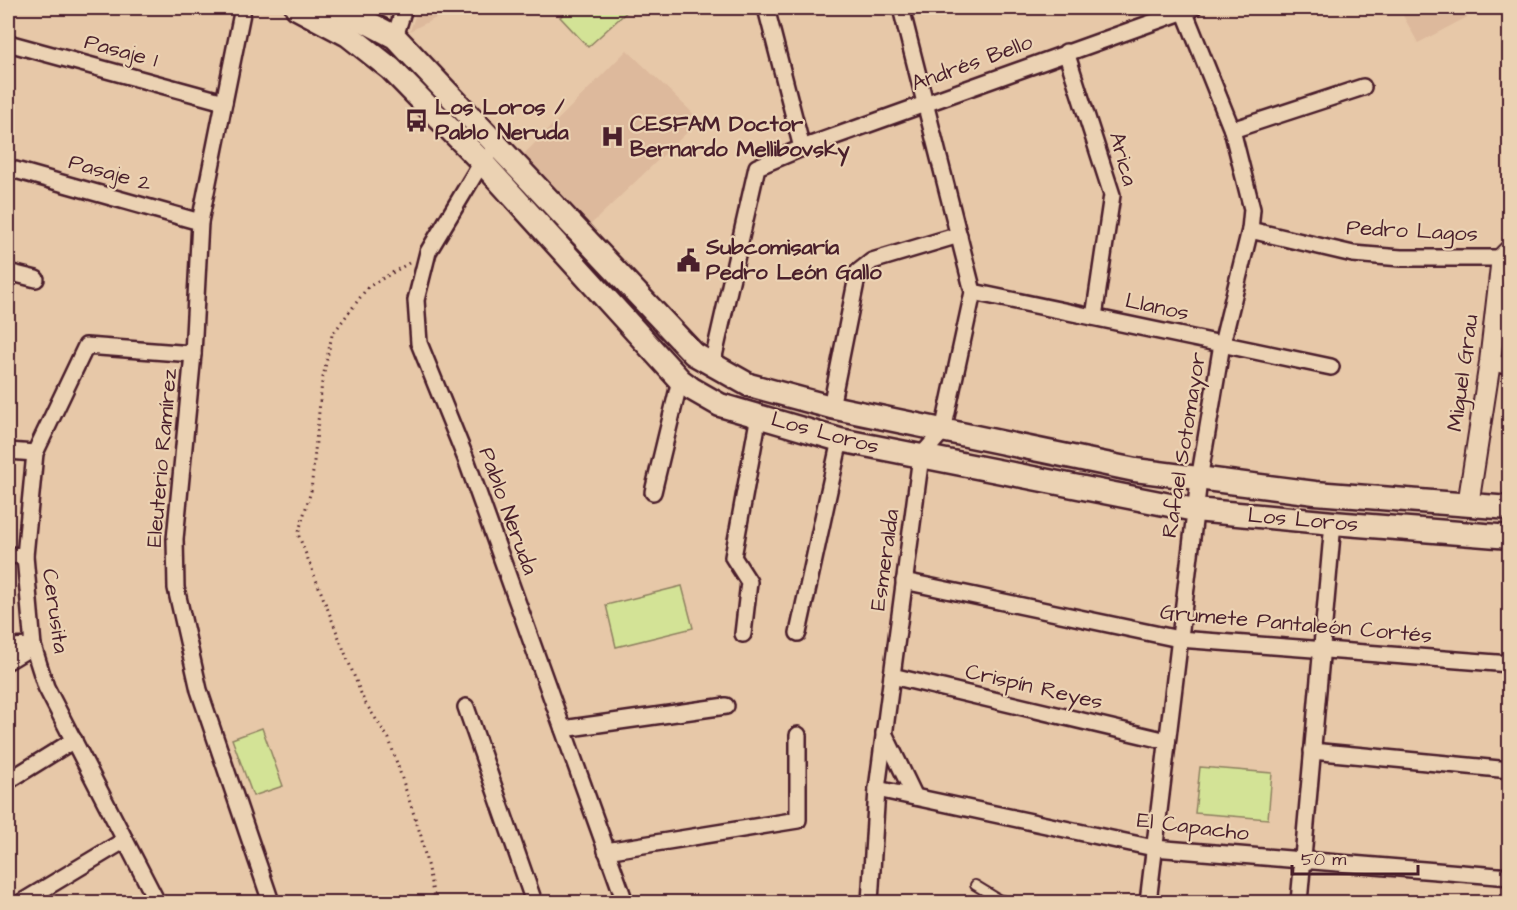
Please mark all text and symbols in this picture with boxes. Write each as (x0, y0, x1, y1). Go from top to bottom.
street label: Pasaje 1 (81, 26, 161, 76)
street label: Andrés Bello (907, 26, 1038, 99)
place label: Los Loros / Pablo Neruda (435, 92, 570, 148)
bus stop icon: Los Loros / Pablo Neruda (404, 107, 430, 133)
place label: CESFAM Doctor Bernardo Mellibovsky (630, 109, 851, 167)
hospital icon: CESFAM Doctor Bernardo Mellibovsky (599, 124, 625, 150)
street label: Arica (1101, 129, 1145, 189)
street label: Pasaje 2 (65, 146, 155, 200)
street label: Pedro Lagos (1345, 212, 1479, 251)
place label: Subcomisaría Pedro León Gallo (705, 232, 882, 288)
public building icon: Subcomisaría Pedro León Gallo (675, 247, 701, 273)
street label: Llanos (1122, 285, 1192, 329)
street label: Miguel Grau (1439, 312, 1488, 434)
street label: Rafael Sotomayor (1154, 350, 1215, 540)
street label: Eleuterio Ramírez (139, 367, 185, 549)
street label: Los Loros (768, 404, 882, 462)
street label: Pablo Neruda (471, 443, 545, 579)
street label: Los Loros (1247, 500, 1359, 540)
street label: Esmeralda (863, 507, 907, 613)
street label: Cerusita (34, 567, 76, 655)
street label: Grumete Pantaleón Cortés (1159, 597, 1433, 651)
street label: Crispín Reyes (962, 656, 1106, 719)
street label: El Capacho (1135, 805, 1251, 849)
scale bar (1292, 838, 1418, 876)
text: 50 m (1301, 847, 1346, 872)

